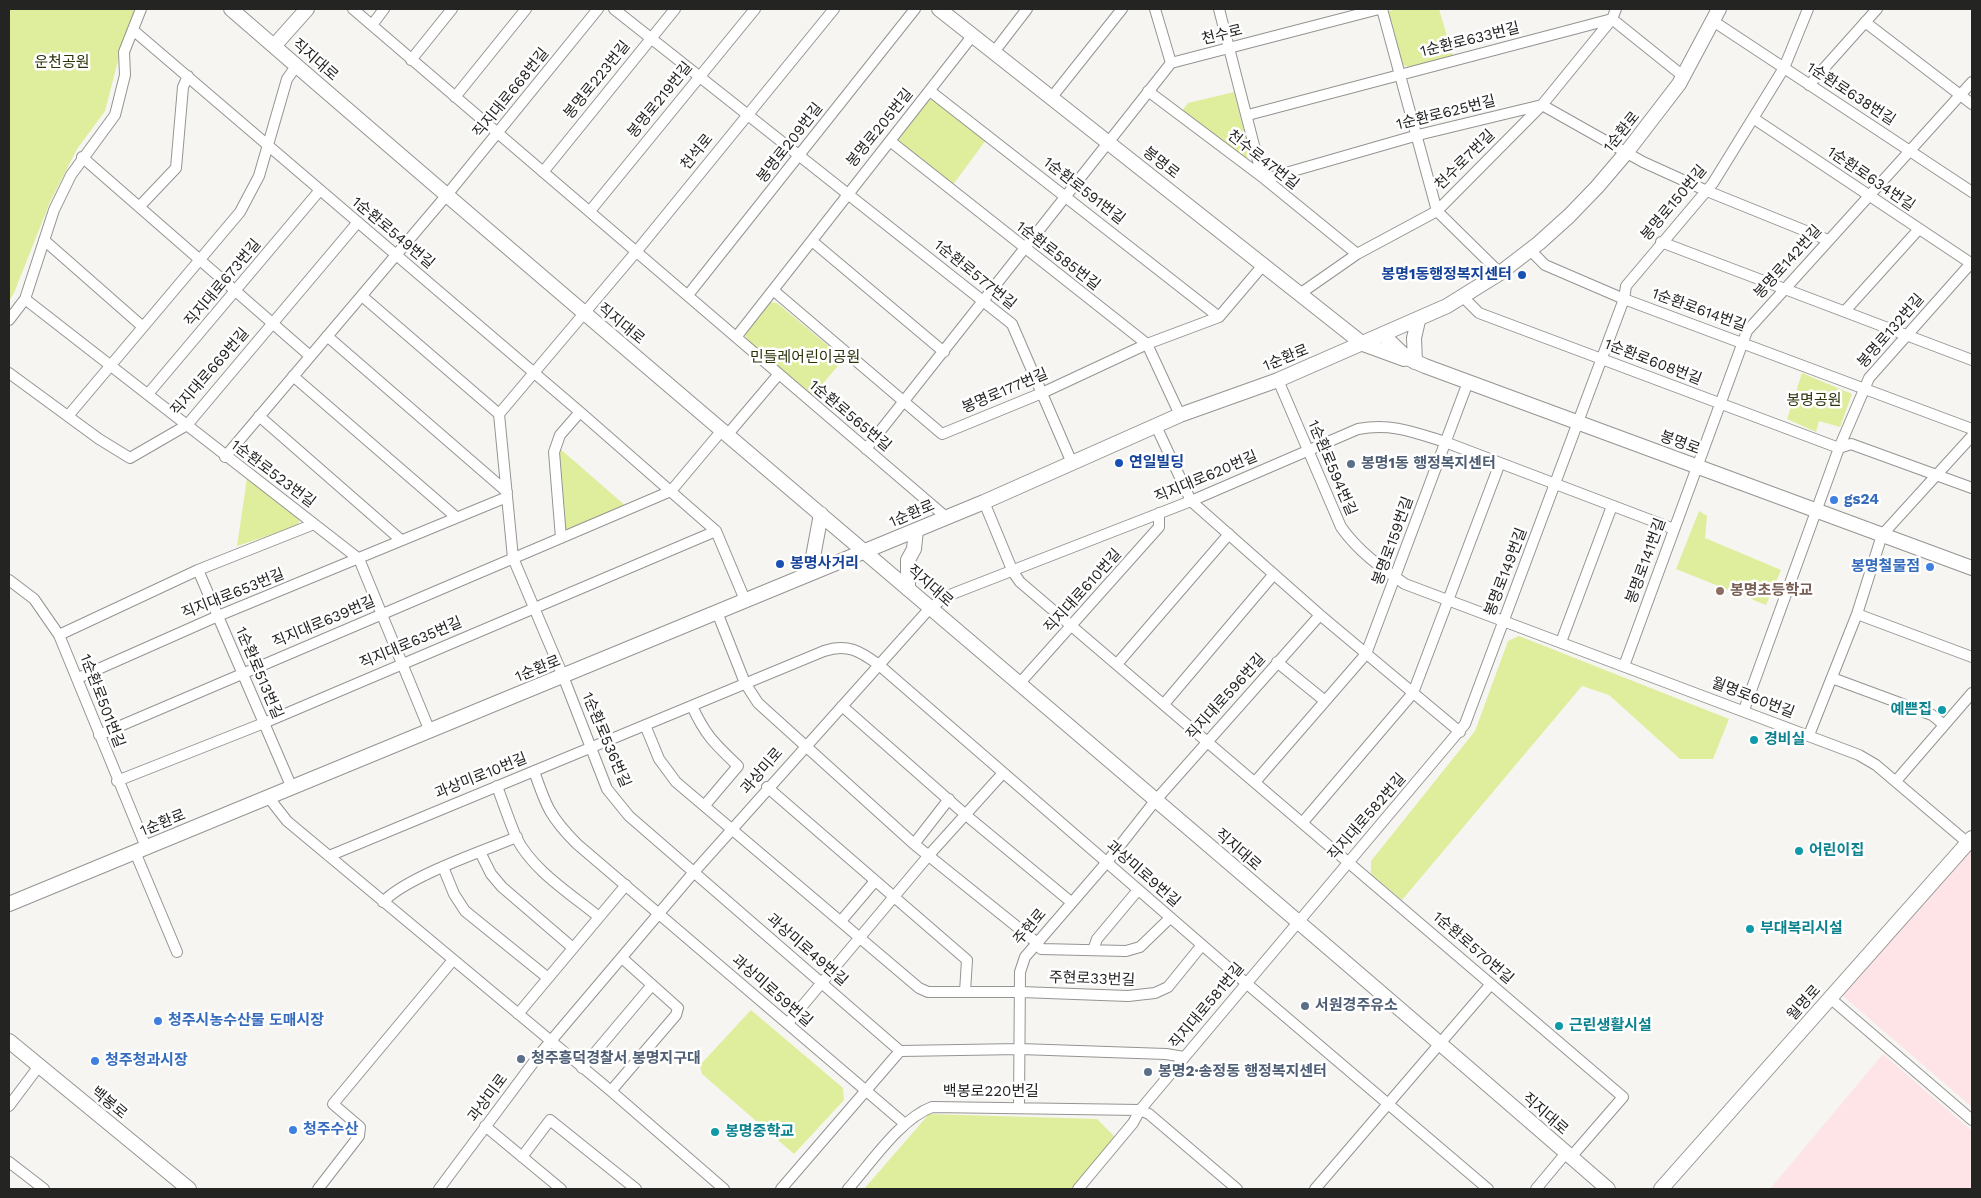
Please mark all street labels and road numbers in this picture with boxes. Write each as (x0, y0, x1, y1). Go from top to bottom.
street label: 1순환로633번길 (1419, 19, 1521, 61)
street label: 천수로 (1200, 21, 1244, 49)
street label: 직지대로 (288, 35, 342, 85)
street label: 봉명로223번길 (560, 37, 634, 123)
street label: 직지대로668번길 (469, 44, 553, 142)
street label: 봉명로219번길 (624, 58, 696, 142)
street label: 1순환로638번길 (1803, 59, 1899, 129)
street label: 봉명로205번길 (843, 85, 917, 171)
street label: 1순환로625번길 (1395, 92, 1497, 134)
street label: 봉명로209번길 (753, 100, 827, 186)
street label: 1순환로 (1600, 108, 1644, 156)
street label: 천수로47번길 (1224, 126, 1302, 194)
street label: 천수로7번길 (1431, 126, 1499, 194)
street label: 천석로 (677, 130, 717, 174)
street label: 봉명로 (1139, 143, 1183, 183)
street label: 1순환로634번길 (1824, 143, 1918, 215)
street label: 1순환로591번길 (1040, 154, 1128, 228)
street label: 봉명로150번길 (1637, 162, 1711, 244)
street label: 1순환로549번길 (348, 193, 438, 273)
street label: 1순환로585번길 (1012, 218, 1104, 294)
street label: 봉명로142번길 (1750, 222, 1826, 302)
street label: 직지대로673번길 (181, 235, 265, 331)
street label: 1순환로577번길 (930, 236, 1020, 314)
street label: 1순환로614번길 (1649, 285, 1749, 335)
street label: 봉명로132번길 (1854, 290, 1928, 372)
street label: 직지대로 (594, 300, 648, 348)
street label: 직지대로669번길 (167, 324, 253, 420)
street label: 1순환로608번길 (1602, 335, 1704, 389)
street label: 1순환로 (1261, 341, 1311, 375)
street label: 봉명로177번길 (959, 365, 1051, 417)
street label: 1순환로565번길 (805, 377, 895, 455)
street label: 1순환로594번길 (1304, 418, 1360, 518)
street label: 봉명로 (1657, 427, 1703, 459)
street label: 1순환로523번길 (227, 436, 319, 512)
street label: 직지대로620번길 (1152, 447, 1260, 507)
street label: 봉명로159번길 (1369, 494, 1417, 588)
street label: 1순환로 (887, 496, 937, 532)
street label: 봉명로141번길 (1622, 516, 1670, 606)
street label: 봉명로149번길 (1481, 525, 1531, 619)
street label: 직지대로610번길 (1040, 545, 1126, 637)
street label: 직지대로 (903, 561, 957, 611)
street label: 직지대로653번길 (179, 565, 287, 623)
street label: 직지대로639번길 (270, 592, 378, 652)
street label: 직지대로635번길 (357, 613, 465, 673)
street label: 1순환로513번길 (232, 624, 286, 722)
street label: 직지대로596번길 (1183, 650, 1269, 744)
street label: 1순환로501번길 (76, 652, 128, 750)
street label: 1순환로 (513, 652, 563, 686)
street label: 월명로60번길 (1709, 674, 1797, 722)
street label: 1순환로536번길 (578, 690, 634, 790)
street label: 과상미로 (737, 744, 787, 798)
street label: 과상미로10번길 (432, 749, 530, 803)
street label: 직지대로582번길 (1324, 770, 1410, 864)
street label: 1순환로 (138, 806, 188, 840)
street label: 직지대로 (1211, 825, 1265, 875)
street label: 과상미로9번길 (1102, 837, 1184, 911)
street label: 주현로 (1010, 905, 1050, 949)
street label: 1순환로570번길 (1429, 908, 1517, 988)
street label: 과상미로49번길 (763, 910, 851, 990)
street label: 과상미로59번길 (728, 951, 816, 1031)
street label: 직지대로581번길 (1166, 959, 1248, 1053)
street label: 주현로33번길 (1048, 968, 1136, 990)
street label: 월명로 (1783, 982, 1825, 1024)
street label: 과상미로 (464, 1071, 512, 1125)
street label: 백봉로 (87, 1083, 131, 1123)
street label: 백봉로220번길 (943, 1083, 1039, 1101)
street label: 직지대로 (1518, 1089, 1572, 1139)

